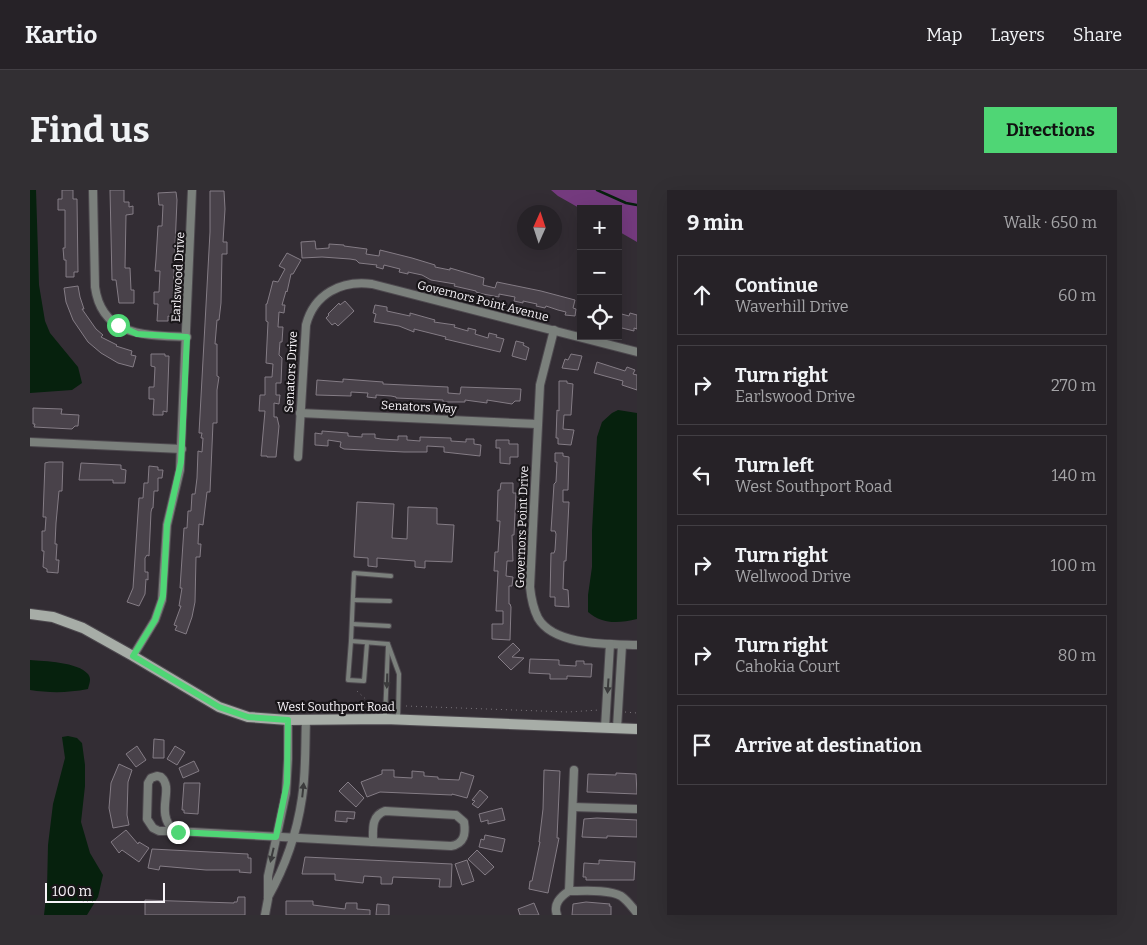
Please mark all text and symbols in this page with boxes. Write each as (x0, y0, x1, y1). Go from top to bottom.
text: Kartio (25, 21, 97, 49)
text: Map (926, 24, 962, 46)
text: Layers (990, 24, 1045, 46)
text: Share (1073, 24, 1122, 46)
button: Directions (984, 107, 1117, 153)
text: Find us (30, 109, 150, 151)
north arrow (517, 205, 562, 250)
map controls (577, 205, 622, 340)
button: + (577, 205, 622, 250)
text: 9 min (687, 210, 743, 236)
text: Walk · 650 m (1003, 213, 1097, 232)
street label: Earlswood Drive (169, 232, 187, 322)
button: − (577, 250, 622, 295)
text: Continue (735, 274, 818, 297)
street label: Governors Point Avenue (416, 278, 550, 324)
icon: ahead (688, 281, 716, 309)
text: 60 m (1058, 286, 1096, 305)
button: locate (577, 295, 622, 340)
text: Waverhill Drive (735, 297, 849, 316)
route start (107, 314, 130, 337)
street label: Senators Drive (282, 331, 300, 413)
text: Turn right (735, 364, 828, 387)
icon: right (688, 371, 716, 399)
text: 270 m (1051, 376, 1096, 395)
text: Earlswood Drive (735, 387, 855, 406)
street label: Senators Way (381, 398, 458, 416)
text: Turn left (735, 454, 814, 477)
icon: left (688, 461, 716, 489)
street label: Governors Point Drive (513, 466, 531, 588)
text: 140 m (1051, 466, 1096, 485)
text: West Southport Road (735, 477, 892, 496)
text: Turn right (735, 544, 828, 567)
icon: right (688, 551, 716, 579)
text: 100 m (1051, 556, 1096, 575)
text: Wellwood Drive (735, 567, 851, 586)
text: Turn right (735, 634, 828, 657)
icon: right (688, 641, 716, 669)
text: 80 m (1058, 646, 1096, 665)
text: Cahokia Court (735, 657, 840, 676)
one-way arrow (382, 674, 390, 690)
one-way arrow (603, 678, 611, 694)
street label: West Southport Road (277, 700, 395, 714)
icon: arrive (688, 731, 716, 759)
text: Arrive at destination (735, 734, 922, 757)
one-way arrow (299, 782, 307, 798)
route end (167, 821, 190, 844)
one-way arrow (268, 847, 276, 862)
scale bar (45, 880, 165, 903)
text: 100 m (52, 883, 92, 900)

